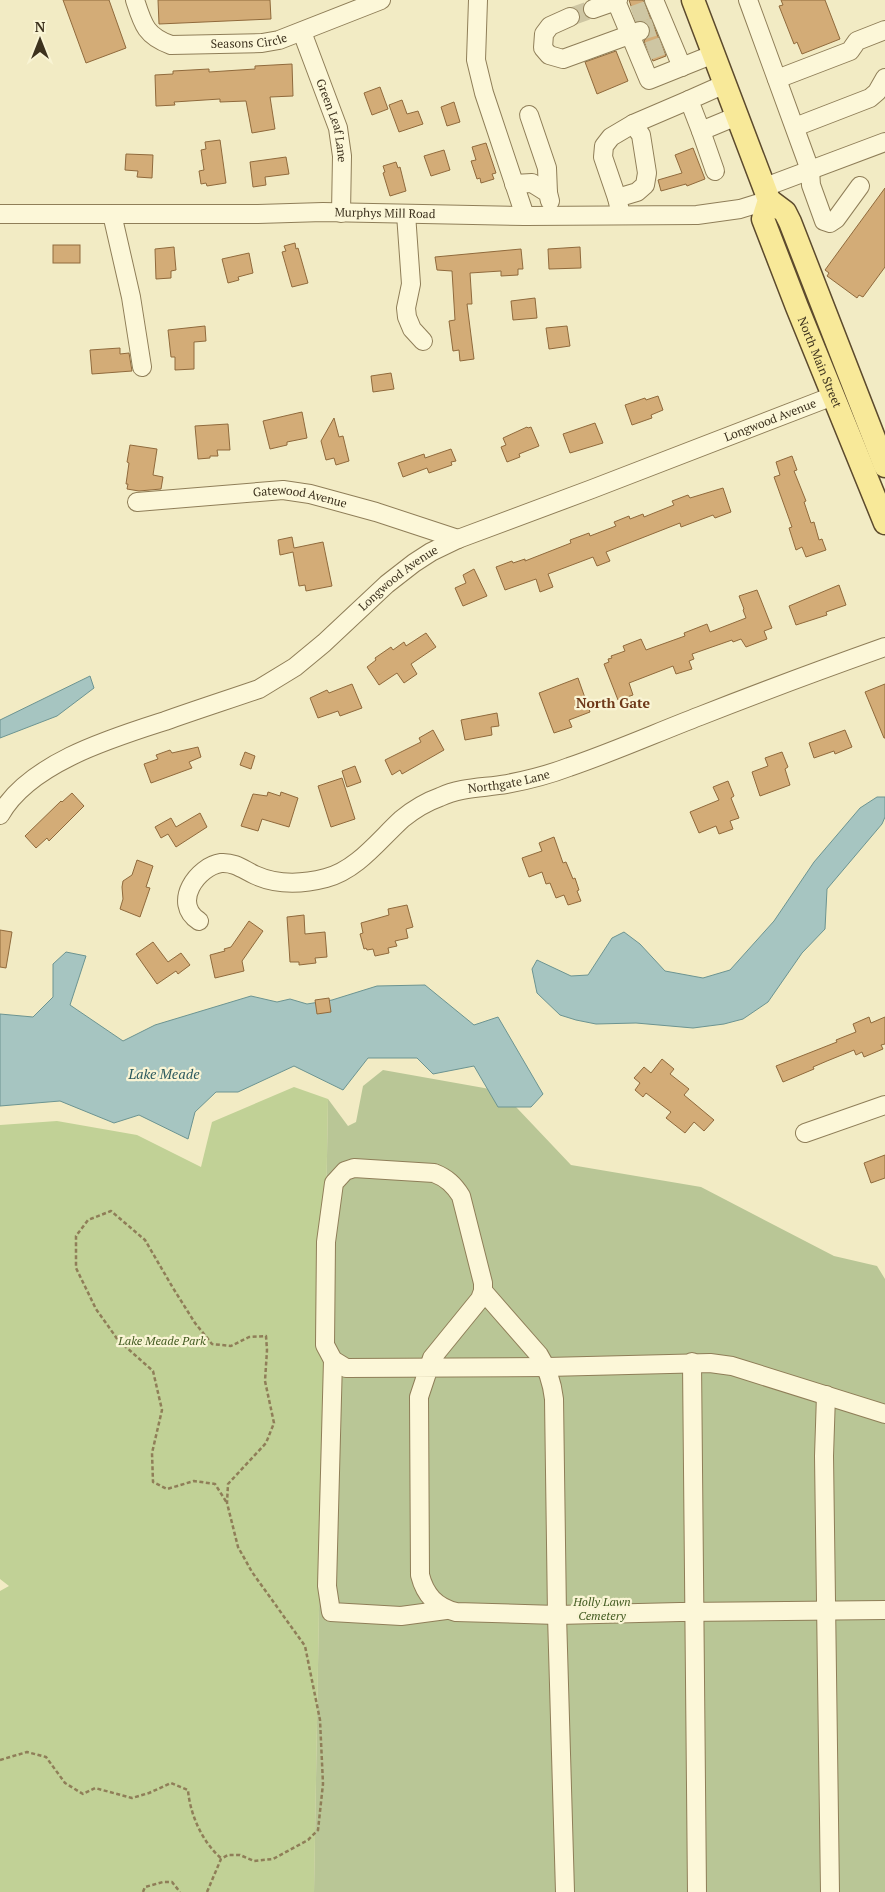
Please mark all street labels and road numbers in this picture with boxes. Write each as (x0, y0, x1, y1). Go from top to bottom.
street label: Seasons Circle (211, 29, 289, 51)
street label: Green Leaf Lane (313, 77, 350, 163)
street label: Murphys Mill Road (334, 204, 436, 221)
street label: North Main Street (795, 315, 845, 410)
street label: Longwood Avenue (722, 395, 818, 444)
street label: Gatewood Avenue (252, 482, 349, 511)
street label: Longwood Avenue (355, 542, 440, 614)
street label: Northgate Lane (467, 766, 551, 796)

